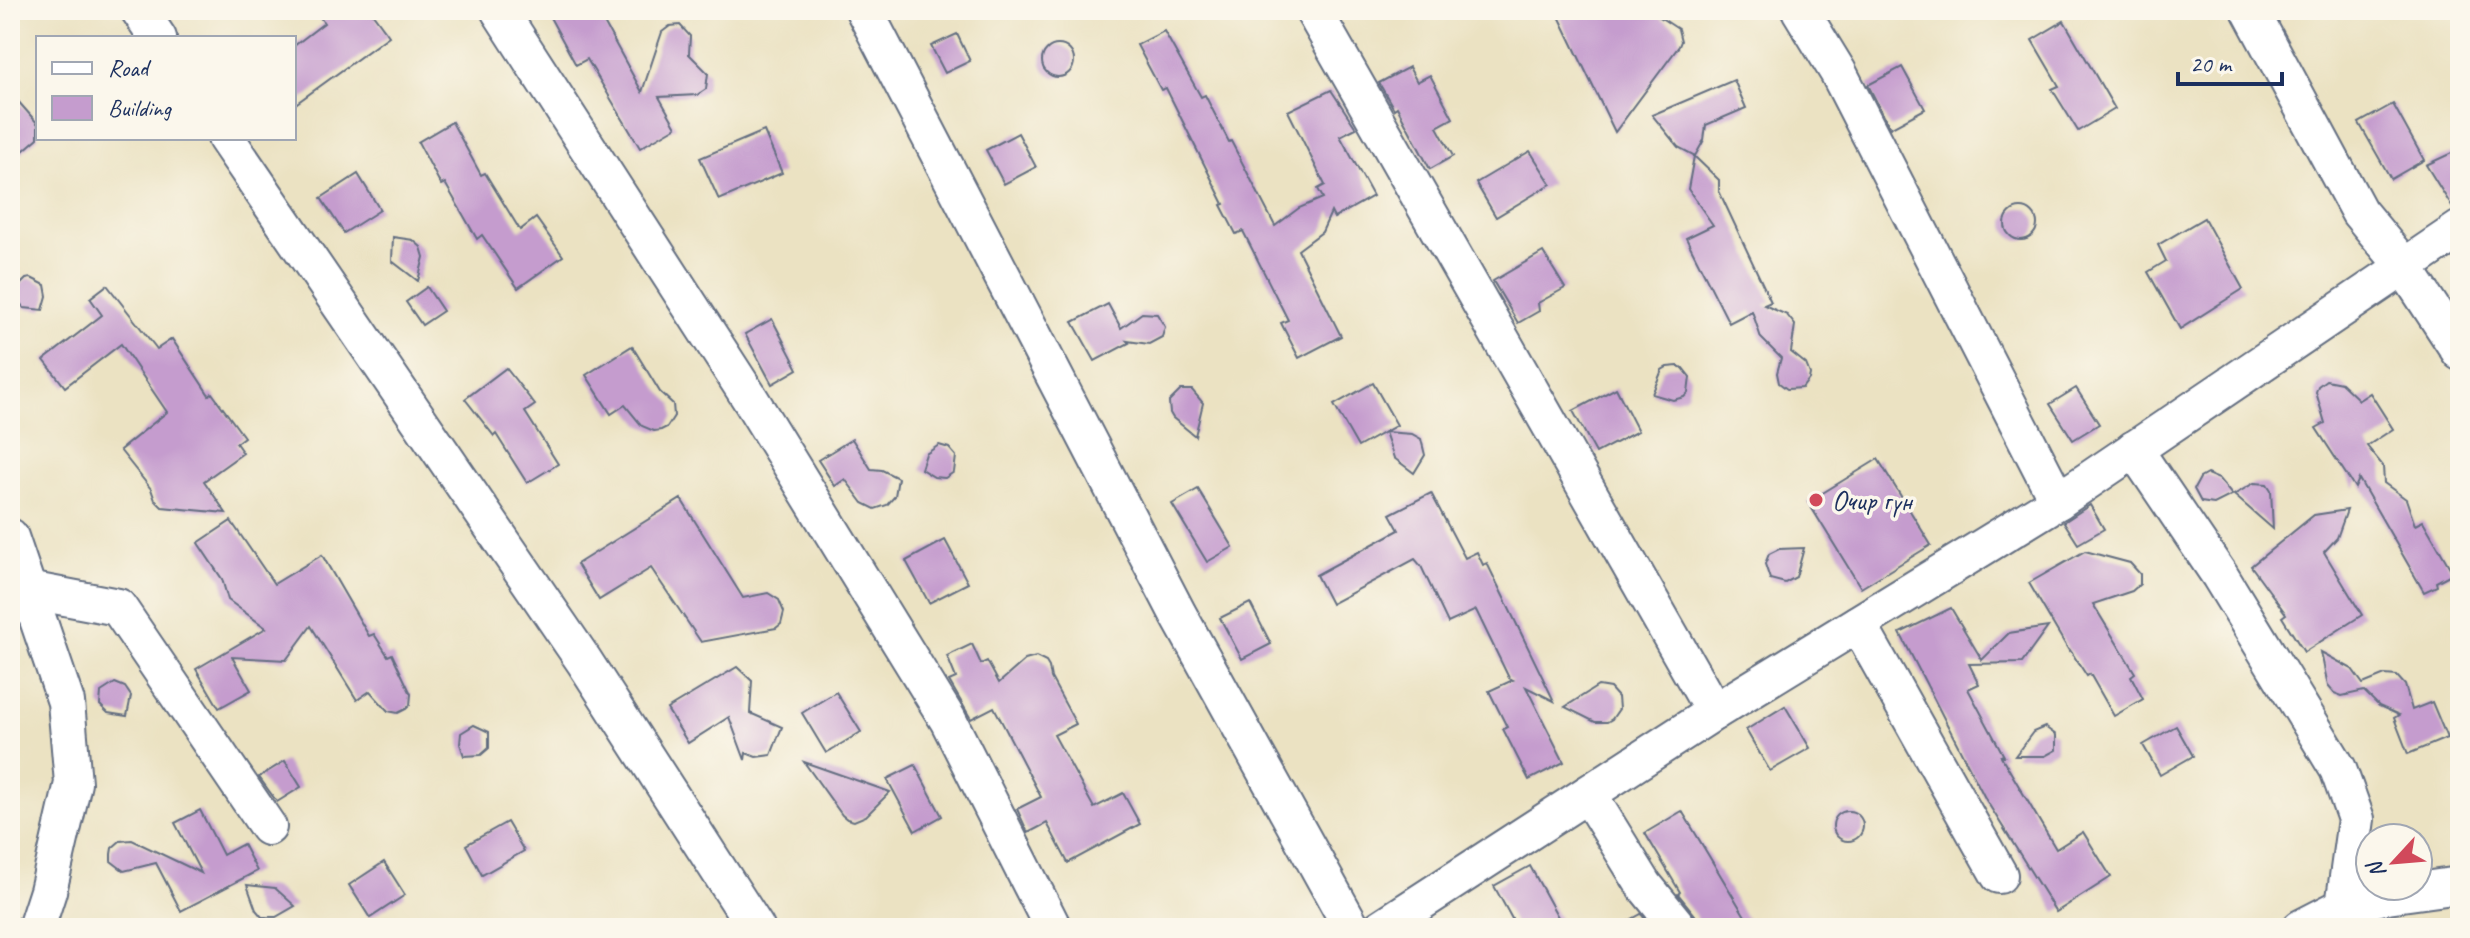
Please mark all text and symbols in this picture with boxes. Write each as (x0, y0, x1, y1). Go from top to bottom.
legend (36, 36, 296, 140)
scale bar (2178, 36, 2282, 86)
text: 20 m (2190, 49, 2233, 79)
text: Road (108, 53, 152, 83)
text: Building (108, 93, 173, 123)
place label: Очир гүн (1832, 483, 1914, 518)
marker: Очир гүн (1807, 491, 1825, 509)
north arrow (2354, 822, 2434, 902)
text: N (2360, 855, 2392, 883)

